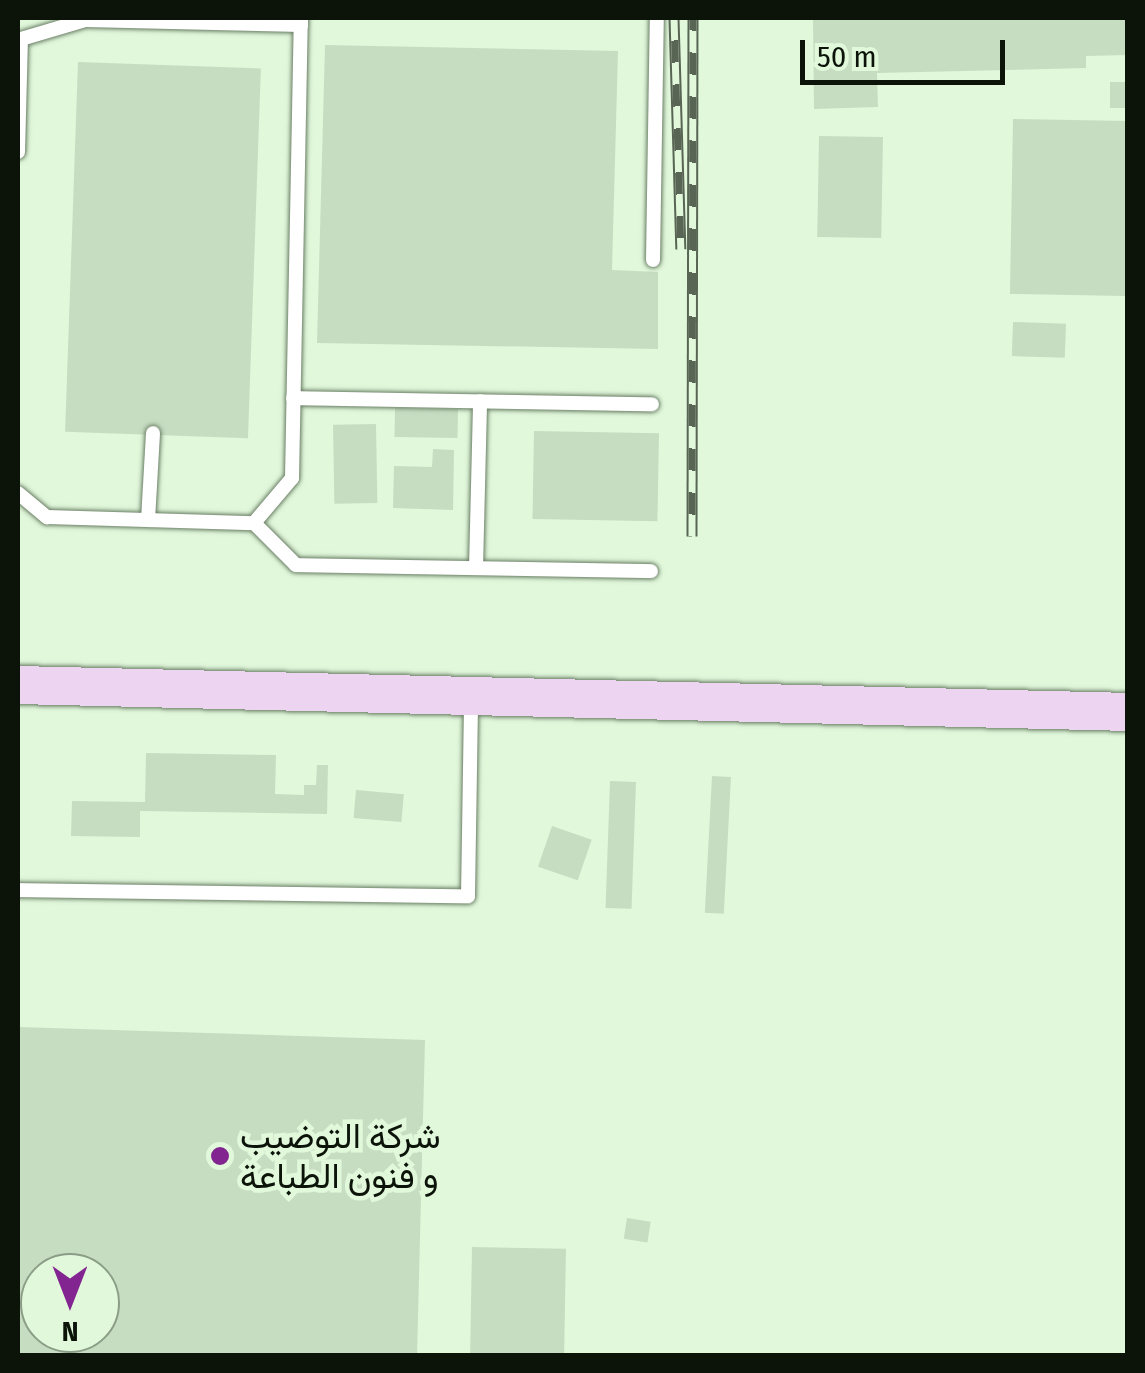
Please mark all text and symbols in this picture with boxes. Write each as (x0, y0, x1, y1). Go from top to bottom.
scale bar (805, 20, 1010, 82)
text: 50 m (817, 39, 877, 75)
place label: شركة التوضيب و فنون الطباعة (240, 1115, 441, 1197)
marker: شركة التوضيب و فنون الطباعة (209, 1145, 231, 1167)
north arrow (20, 1253, 120, 1353)
text: N (62, 1315, 78, 1348)

